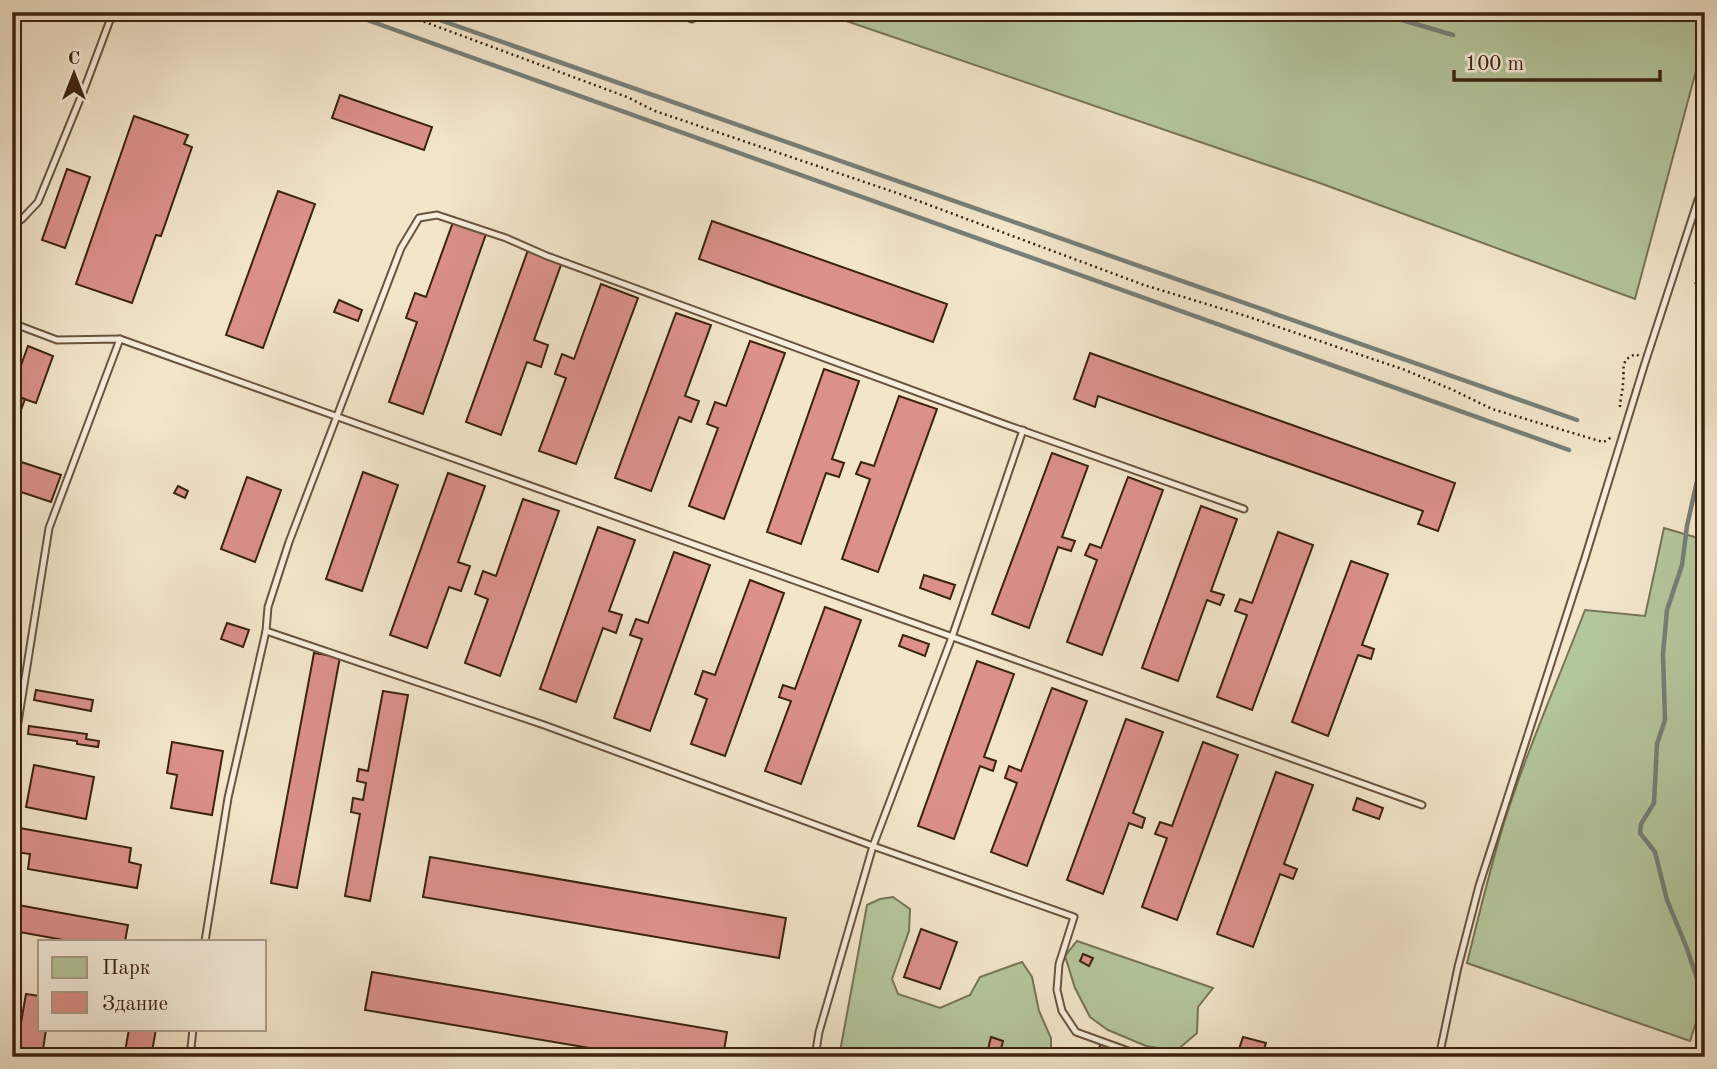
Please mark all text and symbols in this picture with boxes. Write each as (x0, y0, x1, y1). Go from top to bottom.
north arrow (38, 38, 108, 108)
scale bar (1454, 38, 1661, 82)
text: С (68, 50, 80, 69)
text: 100 m (1465, 54, 1524, 75)
legend (38, 940, 266, 1030)
text: Парк (102, 958, 151, 979)
text: Здание (102, 994, 168, 1015)

